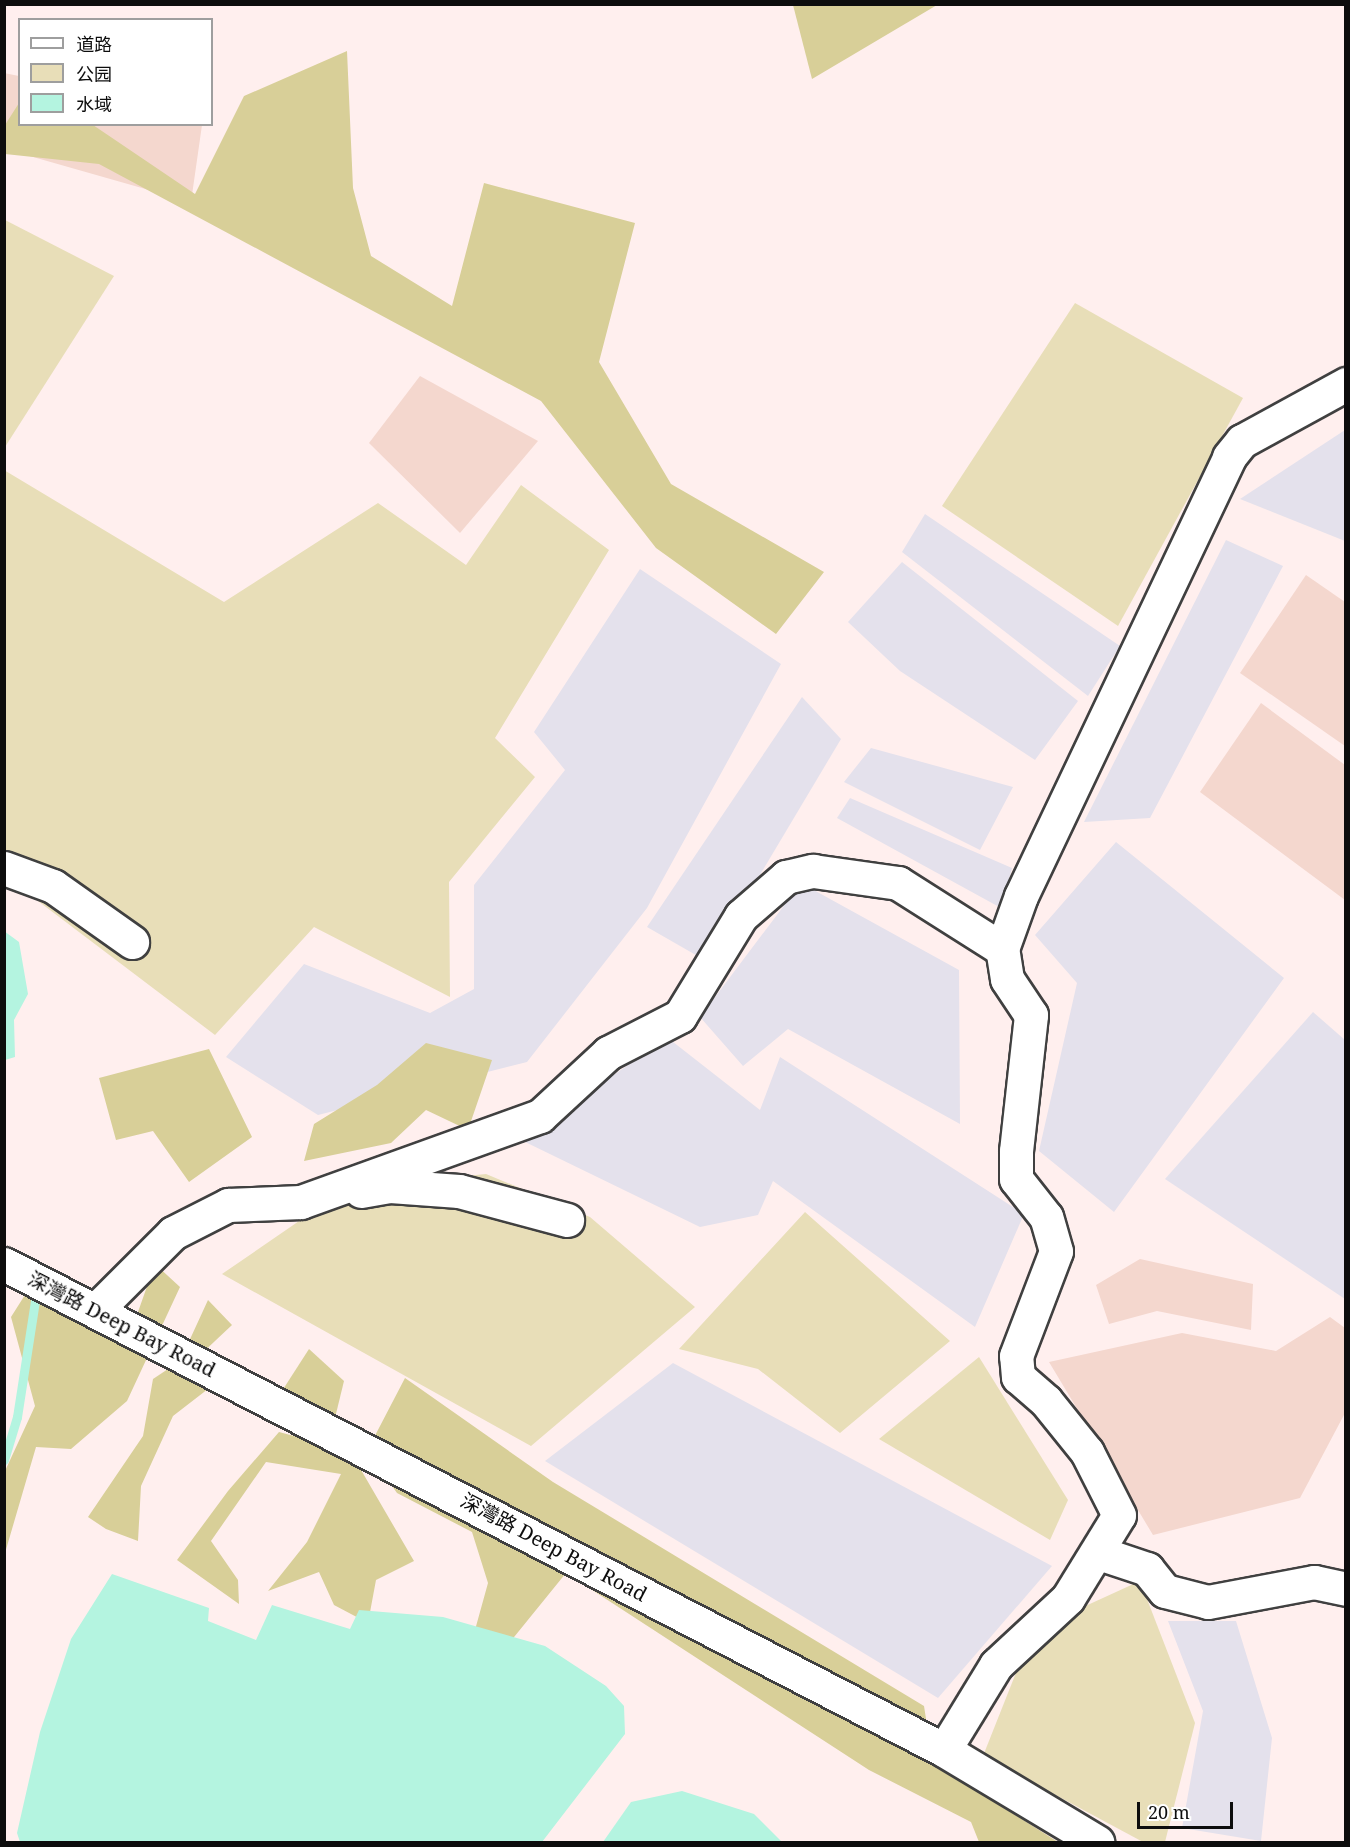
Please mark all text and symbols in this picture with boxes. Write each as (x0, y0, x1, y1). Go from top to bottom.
legend (18, 18, 213, 126)
text: 道路 (76, 32, 112, 56)
text: 公园 (76, 62, 112, 86)
text: 水域 (76, 92, 112, 116)
street label: 深灣路 Deep Bay Road (24, 1266, 220, 1382)
street label: 深灣路 Deep Bay Road (457, 1488, 651, 1606)
scale bar (1140, 1790, 1236, 1828)
text: 20 m (1148, 1800, 1190, 1824)

